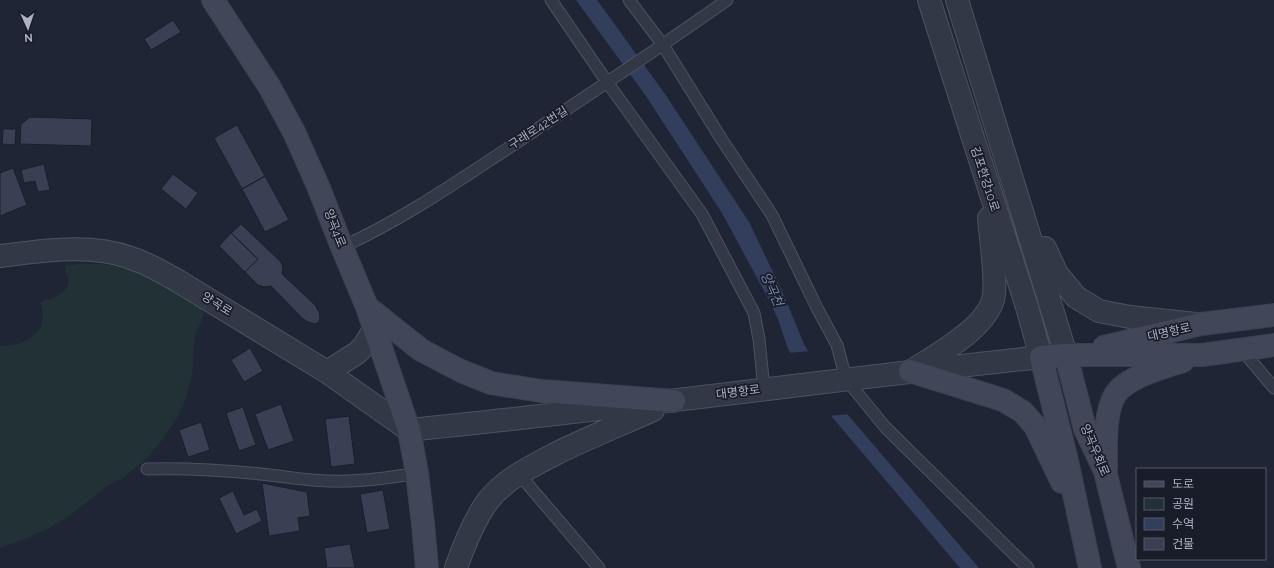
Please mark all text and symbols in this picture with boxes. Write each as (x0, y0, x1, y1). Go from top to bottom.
north arrow (8, 8, 48, 48)
text: N (24, 31, 33, 44)
street label: 구래로42번길 (506, 104, 570, 152)
street label: 김포한강10로 (968, 145, 1002, 213)
street label: 양곡4로 (321, 207, 349, 249)
water label: 양곡천 (758, 270, 787, 309)
street label: 양곡로 (199, 289, 235, 319)
street label: 대명항로 (1146, 320, 1192, 344)
street label: 대명항로 (715, 382, 761, 402)
street label: 양곡우회로 (1078, 422, 1112, 478)
legend (1136, 468, 1266, 560)
text: 도로 (1172, 477, 1194, 491)
text: 공원 (1172, 497, 1194, 511)
text: 수역 (1172, 517, 1194, 531)
text: 건물 (1172, 537, 1194, 551)

